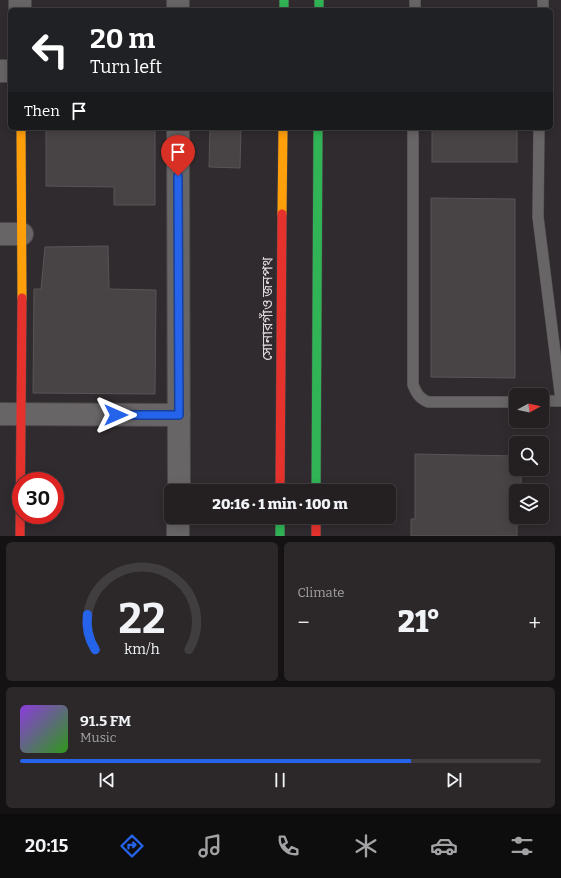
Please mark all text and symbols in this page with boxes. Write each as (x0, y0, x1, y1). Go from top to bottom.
text: 20 m (90, 22, 155, 55)
icon: left (24, 24, 76, 76)
text: Turn left (90, 56, 162, 78)
icon: arrive (68, 100, 90, 122)
text: Then (24, 102, 60, 120)
pin (161, 135, 195, 176)
icon: arrive (167, 141, 189, 163)
street label: সোনারগাঁও জনপথ (258, 256, 276, 361)
north arrow (509, 388, 549, 428)
map controls (509, 388, 549, 524)
position arrow (95, 394, 137, 436)
button: search (509, 436, 549, 476)
speed limit sign: 30 (12, 472, 64, 524)
button: layers (509, 484, 549, 524)
text: 20:16 · 1 min · 100 m (212, 495, 348, 513)
text: Climate (298, 585, 344, 600)
text: 22 (118, 593, 165, 643)
text: 21° (398, 604, 440, 640)
text: − (298, 609, 310, 636)
text: + (528, 609, 541, 636)
text: km/h (124, 640, 160, 657)
text: 91.5 FM (80, 712, 131, 730)
text: Music (80, 730, 116, 745)
icon: previous (96, 769, 118, 791)
icon: pause (269, 769, 291, 791)
icon: next (443, 769, 465, 791)
icon: directions (118, 832, 146, 860)
icon: music (196, 832, 224, 860)
icon: phone (274, 832, 302, 860)
icon: climate (352, 832, 380, 860)
icon: car (430, 832, 458, 860)
icon: filters (508, 832, 536, 860)
text: 20:15 (25, 835, 68, 857)

